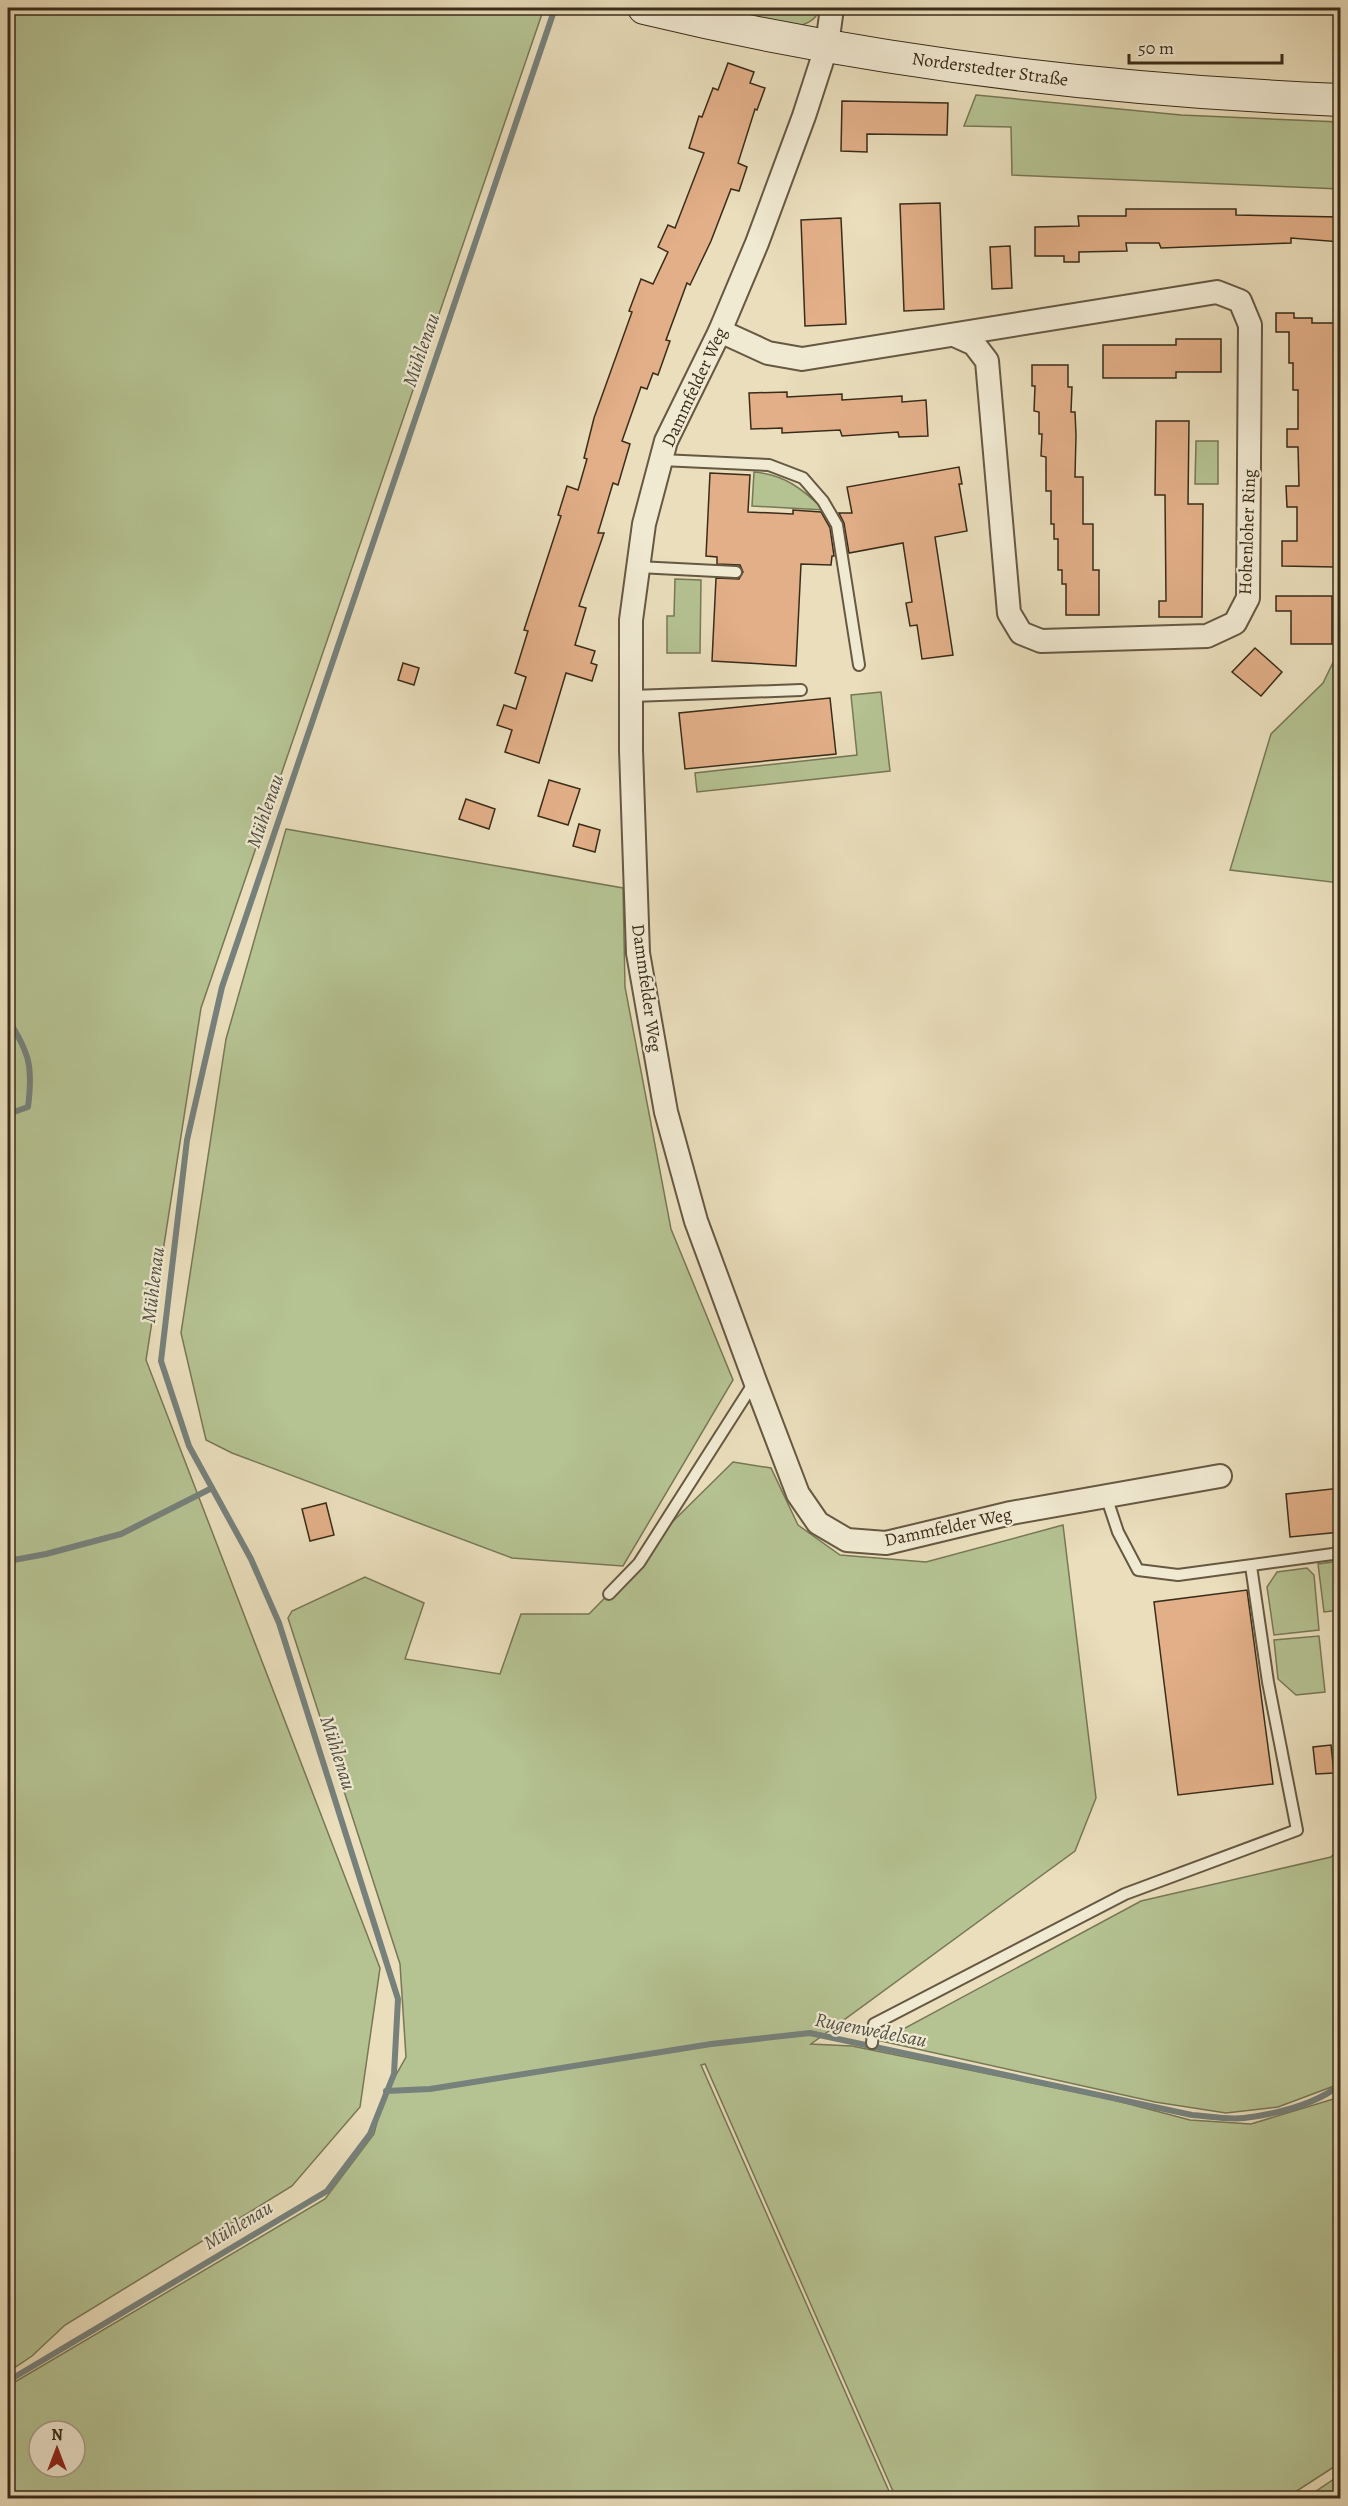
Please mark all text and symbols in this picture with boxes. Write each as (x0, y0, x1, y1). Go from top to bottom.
scale bar (1129, 27, 1282, 65)
text: 50 m (1138, 36, 1174, 60)
street label: Norderstedter Straße (910, 46, 1070, 92)
water label: Mühlenau (396, 309, 446, 391)
street label: Dammfelder Weg (656, 323, 732, 451)
street label: Hohenloher Ring (1233, 469, 1261, 595)
water label: Mühlenau (240, 770, 290, 852)
street label: Dammfelder Weg (626, 922, 668, 1054)
water label: Mühlenau (135, 1245, 171, 1325)
street label: Dammfelder Weg (882, 1502, 1014, 1552)
water label: Mühlenau (313, 1712, 363, 1794)
water label: Rugenwedelsau (813, 2006, 929, 2054)
water label: Mühlenau (198, 2194, 278, 2256)
north arrow (27, 2419, 87, 2479)
text: N (51, 2424, 63, 2446)

